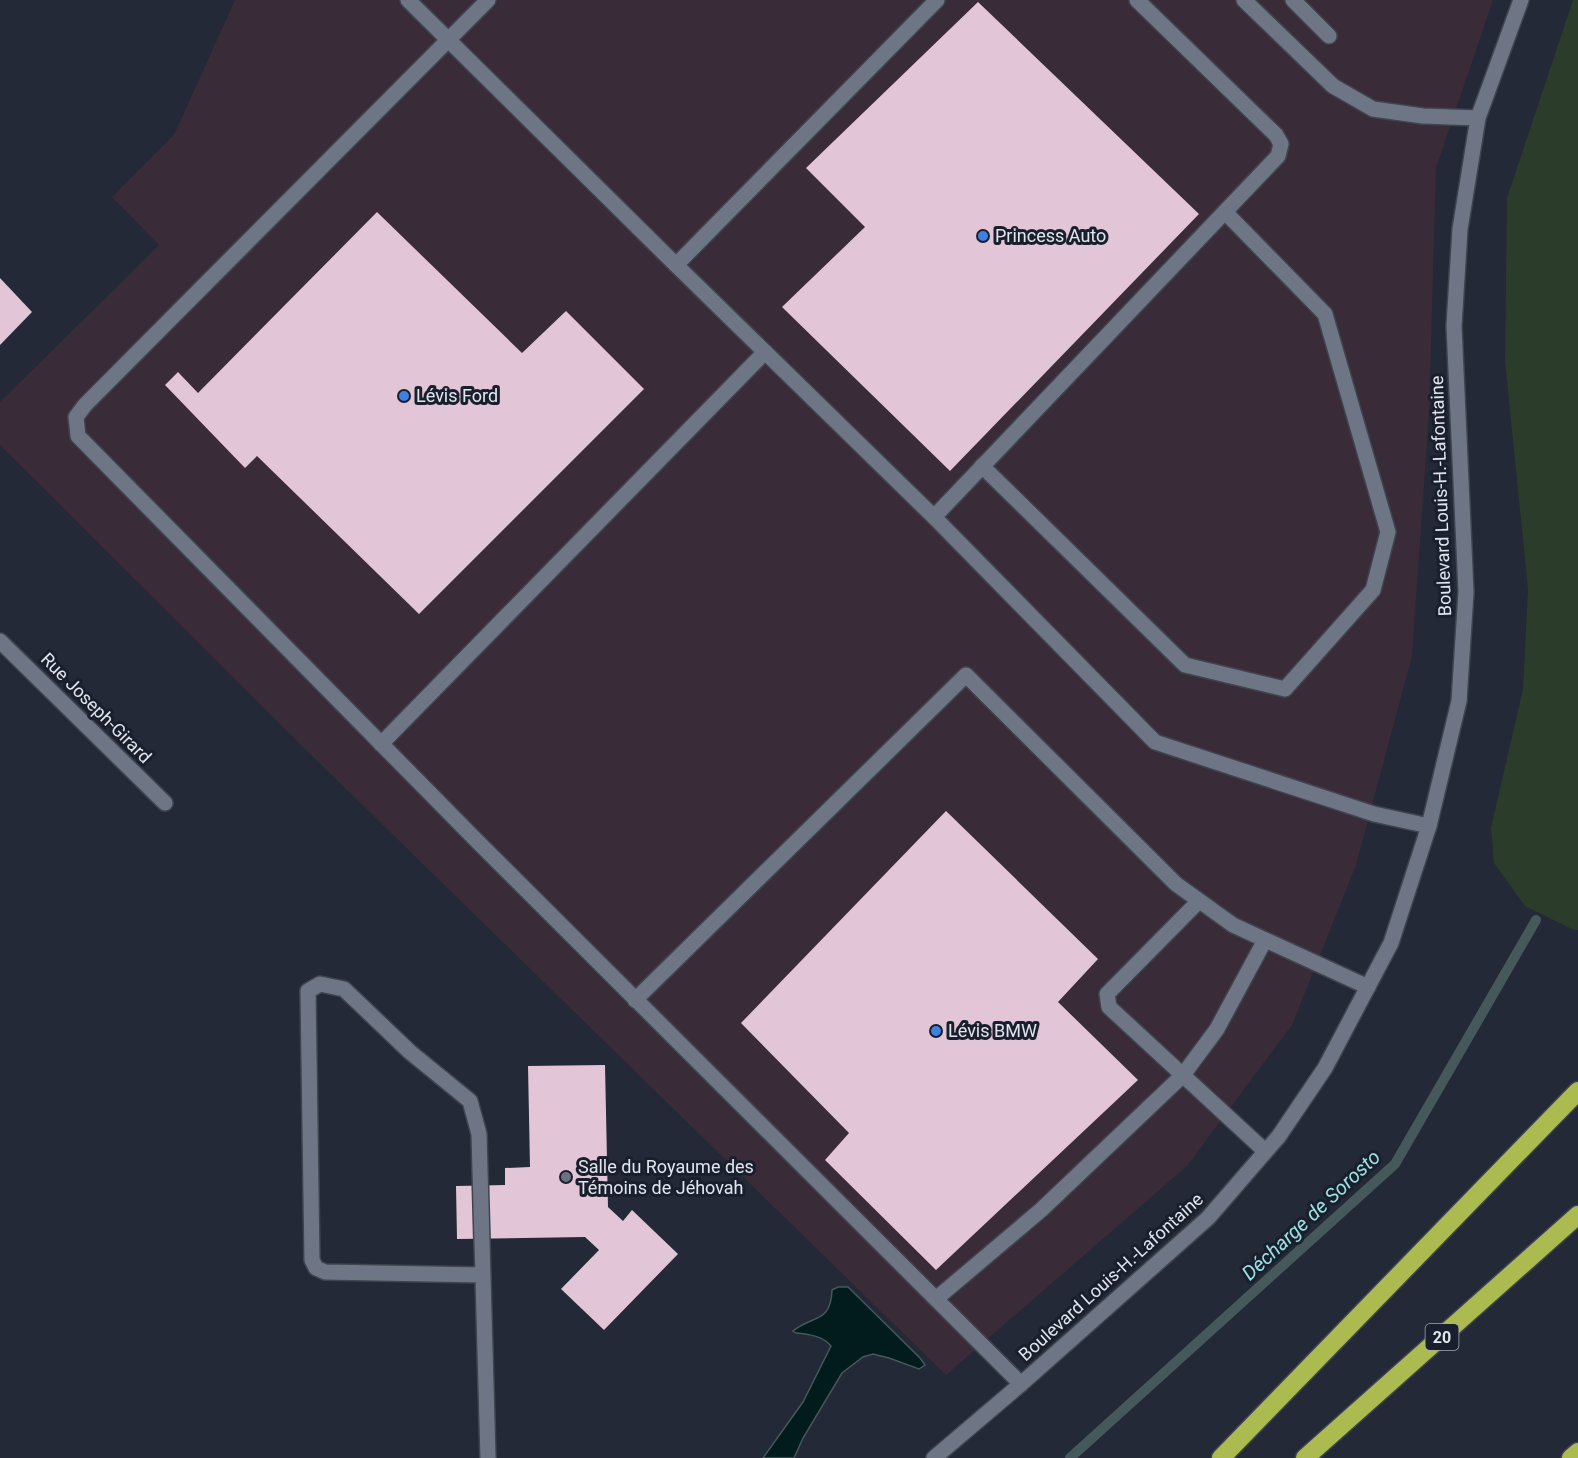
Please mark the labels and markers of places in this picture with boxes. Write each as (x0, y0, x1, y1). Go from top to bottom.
place label: Princess Auto (995, 225, 1106, 246)
marker: Princess Auto (976, 229, 990, 243)
place label: Lévis Ford (416, 385, 498, 406)
marker: Lévis Ford (397, 389, 411, 403)
place label: Lévis BMW (948, 1020, 1037, 1041)
marker: Lévis BMW (929, 1024, 943, 1038)
place label: Salle du Royaume des Témoins de Jéhovah (578, 1156, 754, 1198)
marker: Salle du Royaume des Témoins de Jéhovah (559, 1170, 573, 1184)

